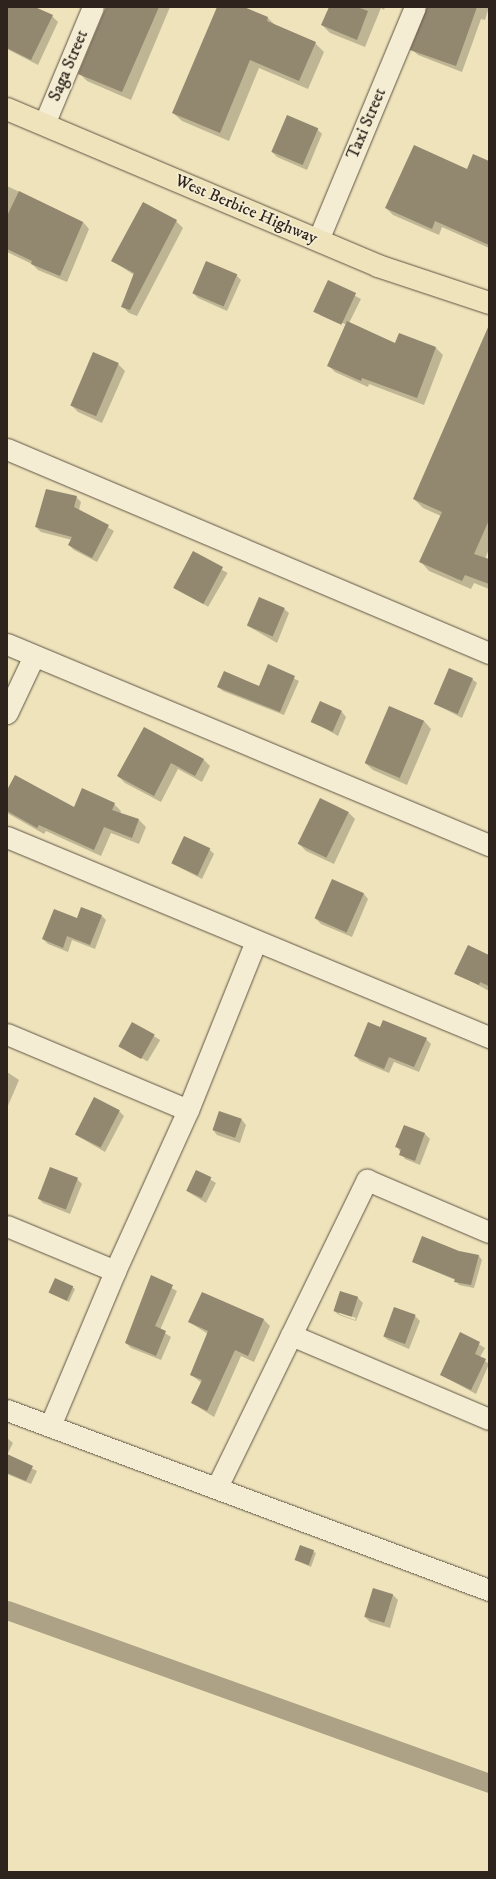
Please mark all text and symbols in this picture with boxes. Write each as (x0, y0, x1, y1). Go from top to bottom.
street label: Saga Street (45, 27, 93, 105)
street label: Taxi Street (343, 85, 391, 163)
street label: West Berbice Highway (172, 171, 320, 249)

